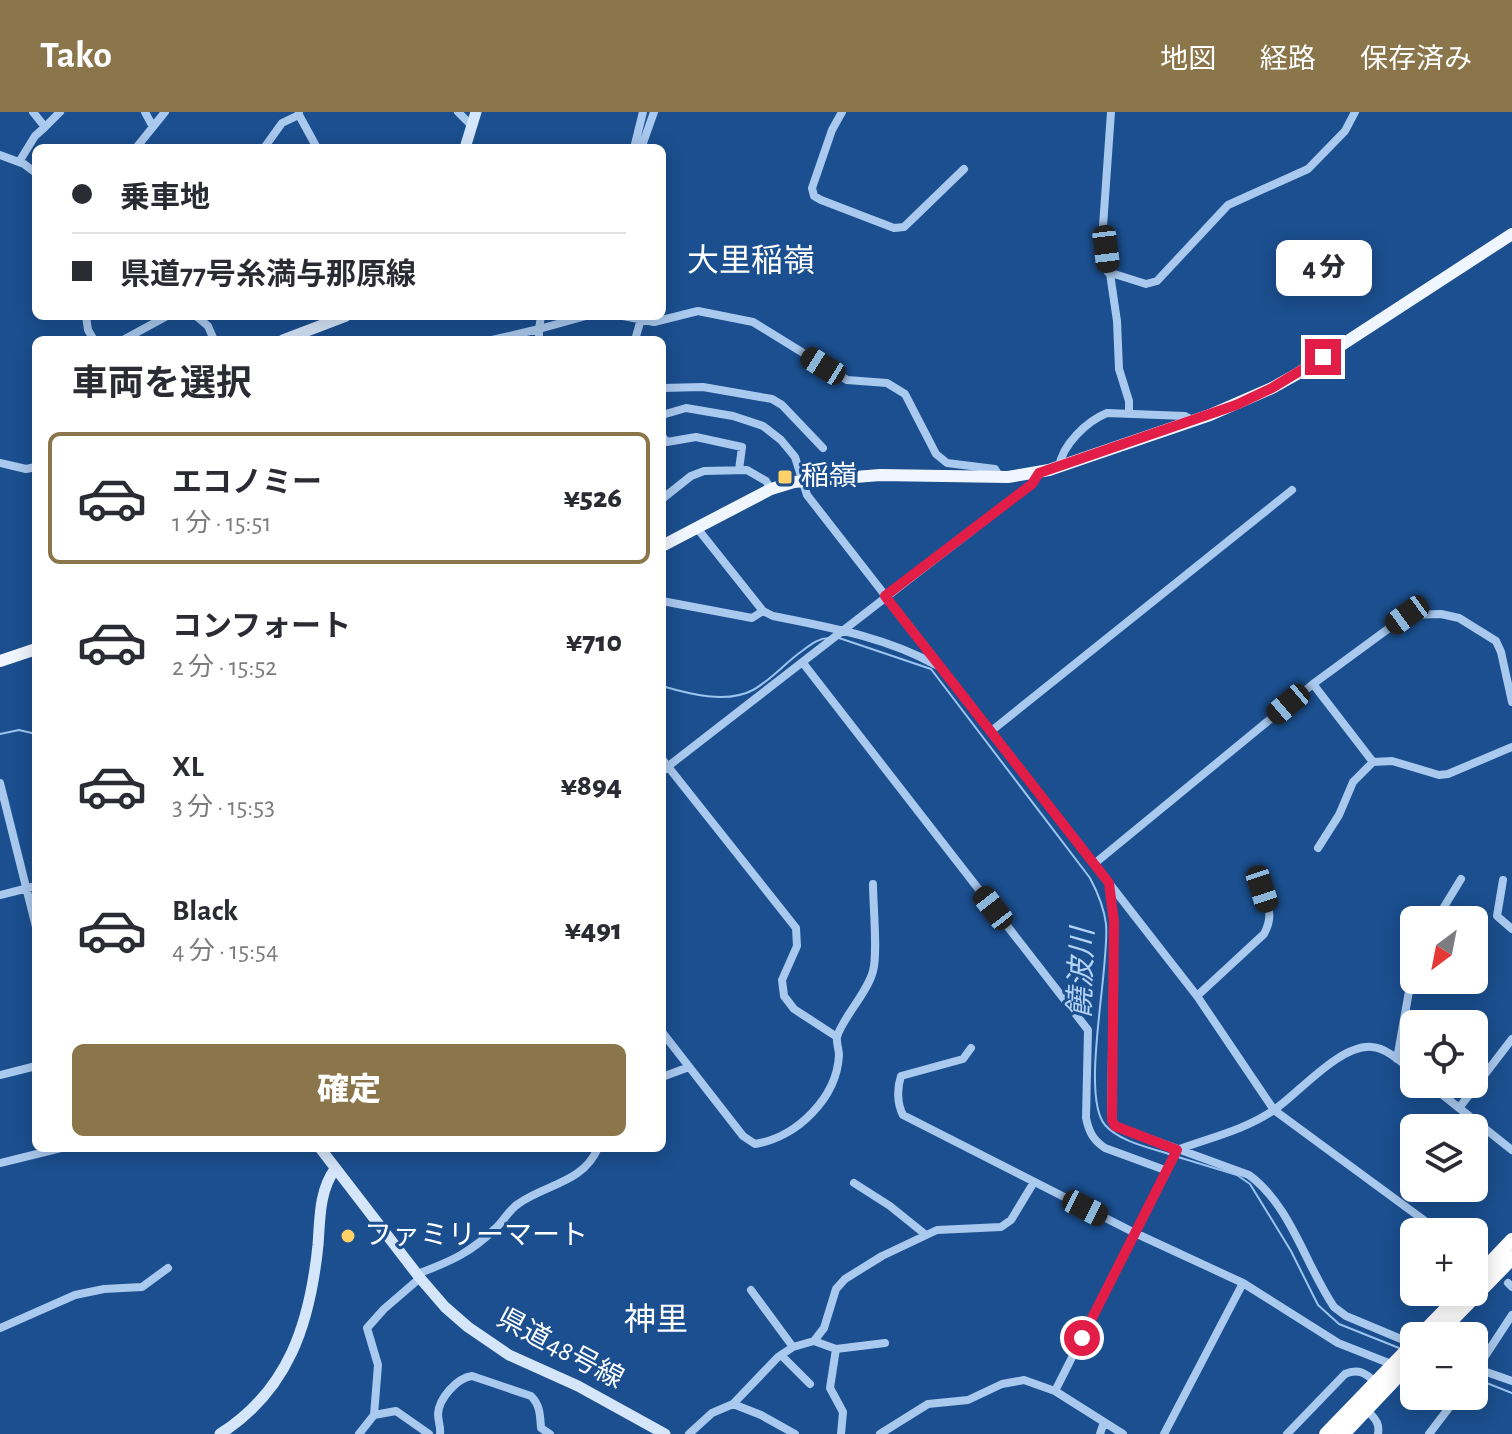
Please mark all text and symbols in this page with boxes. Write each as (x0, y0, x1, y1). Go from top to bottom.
text: Tako (40, 37, 112, 75)
text: 地図 (1160, 46, 1216, 74)
text: 経路 (1260, 46, 1316, 74)
text: 保存済み (1360, 46, 1472, 74)
text: 乗車地 (120, 183, 210, 213)
car (1091, 224, 1121, 274)
callout: 4 分 (1275, 241, 1371, 297)
district label: 大里稲嶺 (687, 244, 815, 277)
text: 4 分 (1302, 255, 1346, 281)
text: 県道77号糸満与那原線 (120, 260, 416, 290)
route end (1305, 339, 1341, 375)
car (796, 343, 850, 389)
text: 車両を選択 (72, 366, 252, 402)
place label: 稲嶺 (801, 461, 857, 491)
icon: car (76, 462, 148, 534)
text: エコノミー (172, 468, 322, 498)
marker: 稲嶺 (776, 468, 794, 486)
text: ¥526 (563, 483, 622, 513)
text: 1 分 · 15:51 (172, 510, 271, 536)
car (1381, 591, 1433, 639)
icon: car (76, 606, 148, 678)
text: コンフォート (172, 612, 351, 642)
text: ¥710 (566, 627, 622, 657)
text: 2 分 · 15:52 (172, 654, 277, 680)
car (1262, 679, 1314, 729)
icon: car (76, 750, 148, 822)
text: XL (172, 752, 204, 782)
text: ¥894 (560, 771, 622, 801)
text: 3 分 · 15:53 (172, 794, 275, 820)
car (1243, 862, 1281, 916)
car (969, 882, 1017, 934)
icon: car (76, 894, 148, 966)
text: Black (172, 896, 238, 926)
north arrow (1400, 906, 1488, 994)
map controls (1400, 906, 1488, 1410)
text: ¥491 (564, 915, 622, 945)
water label: 饒波川 (1063, 924, 1099, 1018)
text: 4 分 · 15:54 (172, 938, 278, 964)
button: locate (1400, 1010, 1488, 1098)
button: 確定 (72, 1044, 626, 1136)
button: layers (1400, 1114, 1488, 1202)
car (1058, 1186, 1112, 1230)
button: + (1400, 1218, 1488, 1306)
place label: ファミリーマート (364, 1222, 588, 1250)
marker: ファミリーマート (339, 1227, 357, 1245)
street label: 県道48号線 (492, 1302, 629, 1394)
district label: 神里 (624, 1303, 688, 1336)
route start (1064, 1320, 1100, 1356)
button: − (1400, 1322, 1488, 1410)

